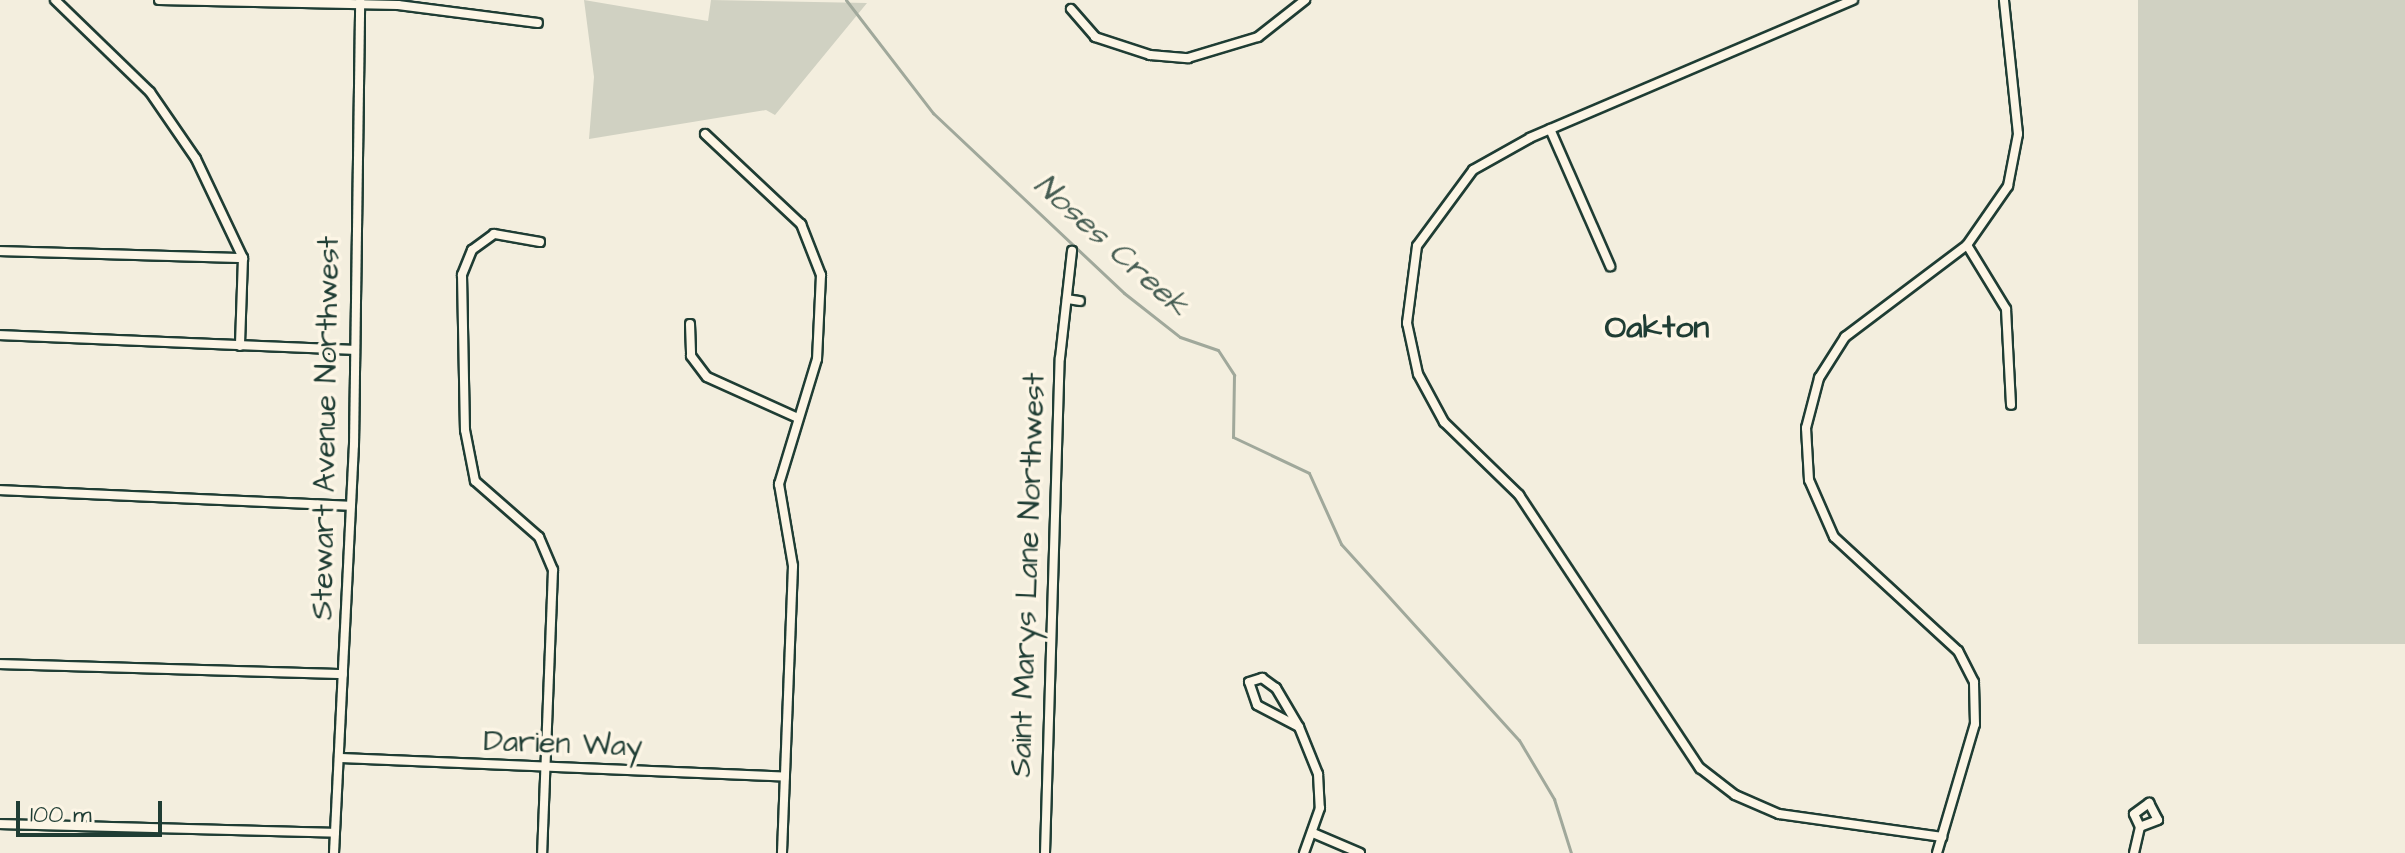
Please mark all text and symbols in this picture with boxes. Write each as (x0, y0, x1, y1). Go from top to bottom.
water label: Noses Creek (1026, 167, 1196, 325)
street label: Stewart Avenue Northwest (305, 236, 347, 620)
district label: Oakton (1605, 309, 1709, 347)
street label: Saint Marys Lane Northwest (1003, 372, 1053, 778)
street label: Darien Way (483, 723, 643, 765)
scale bar (20, 785, 166, 835)
text: 100 m (30, 798, 92, 832)

